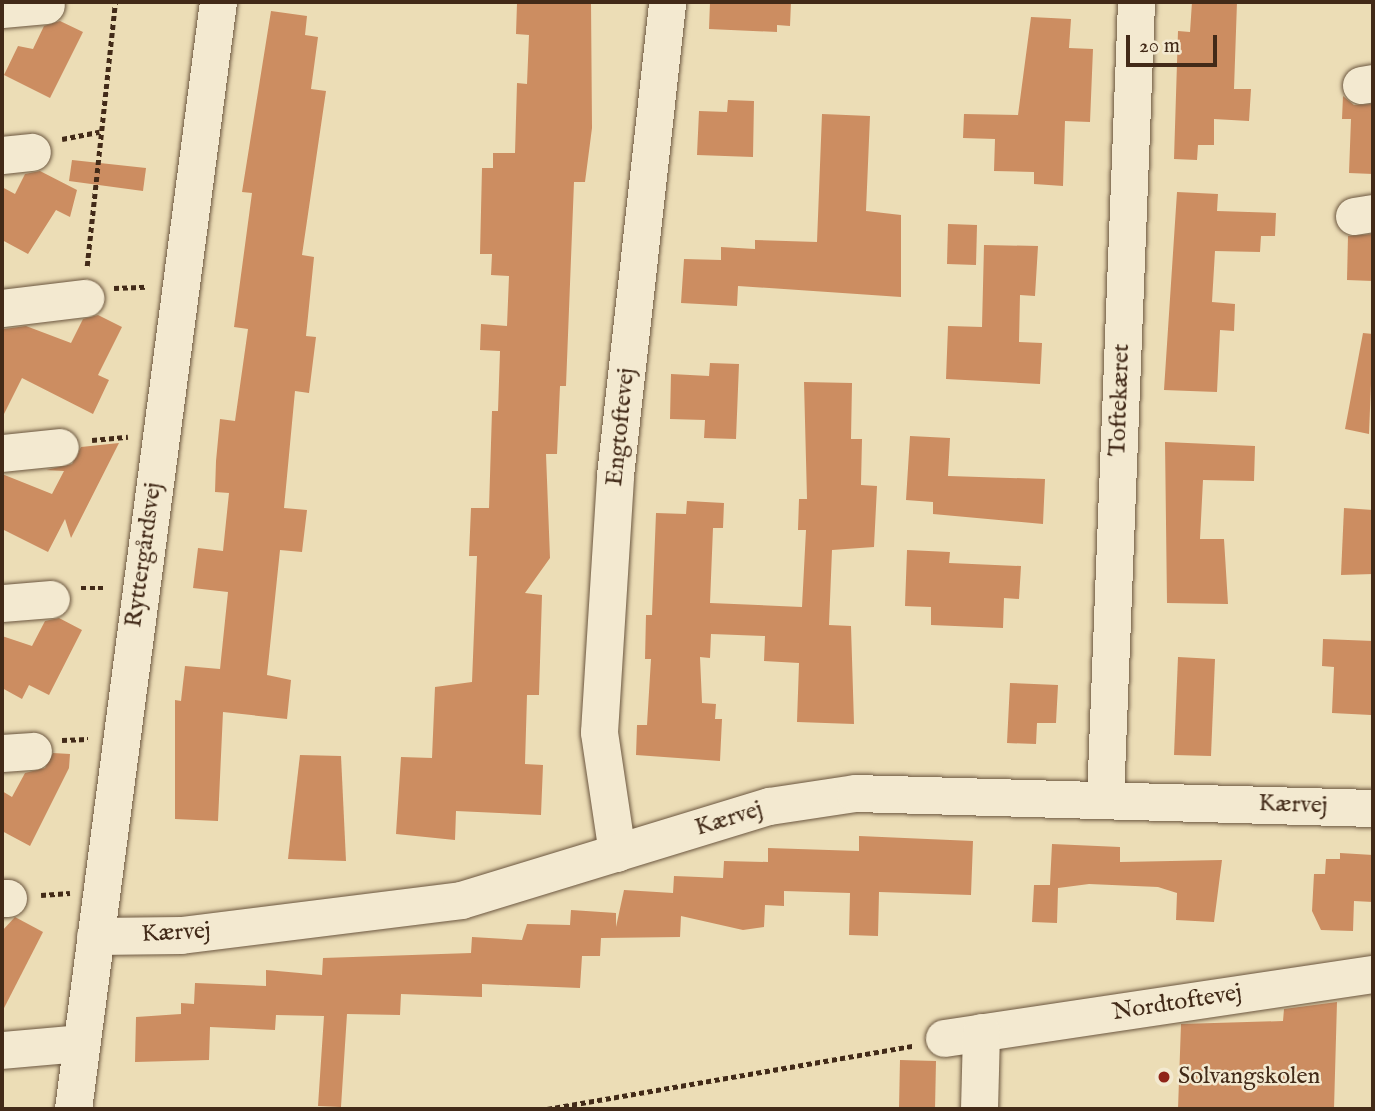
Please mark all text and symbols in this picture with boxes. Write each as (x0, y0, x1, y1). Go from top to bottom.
scale bar (1130, 21, 1221, 65)
text: 20 m (1139, 33, 1180, 60)
street label: Toftekæret (1104, 343, 1136, 457)
street label: Engtoftevej (600, 366, 642, 488)
street label: Ryttergårdsvej (120, 481, 168, 629)
street label: Kærvej (1258, 789, 1328, 821)
street label: Kærvej (692, 795, 766, 843)
street label: Kærvej (141, 917, 211, 949)
street label: Nordtoftevej (1110, 979, 1244, 1027)
place label: Solvangskolen (1178, 1063, 1320, 1091)
marker: Solvangskolen (1156, 1069, 1172, 1085)

